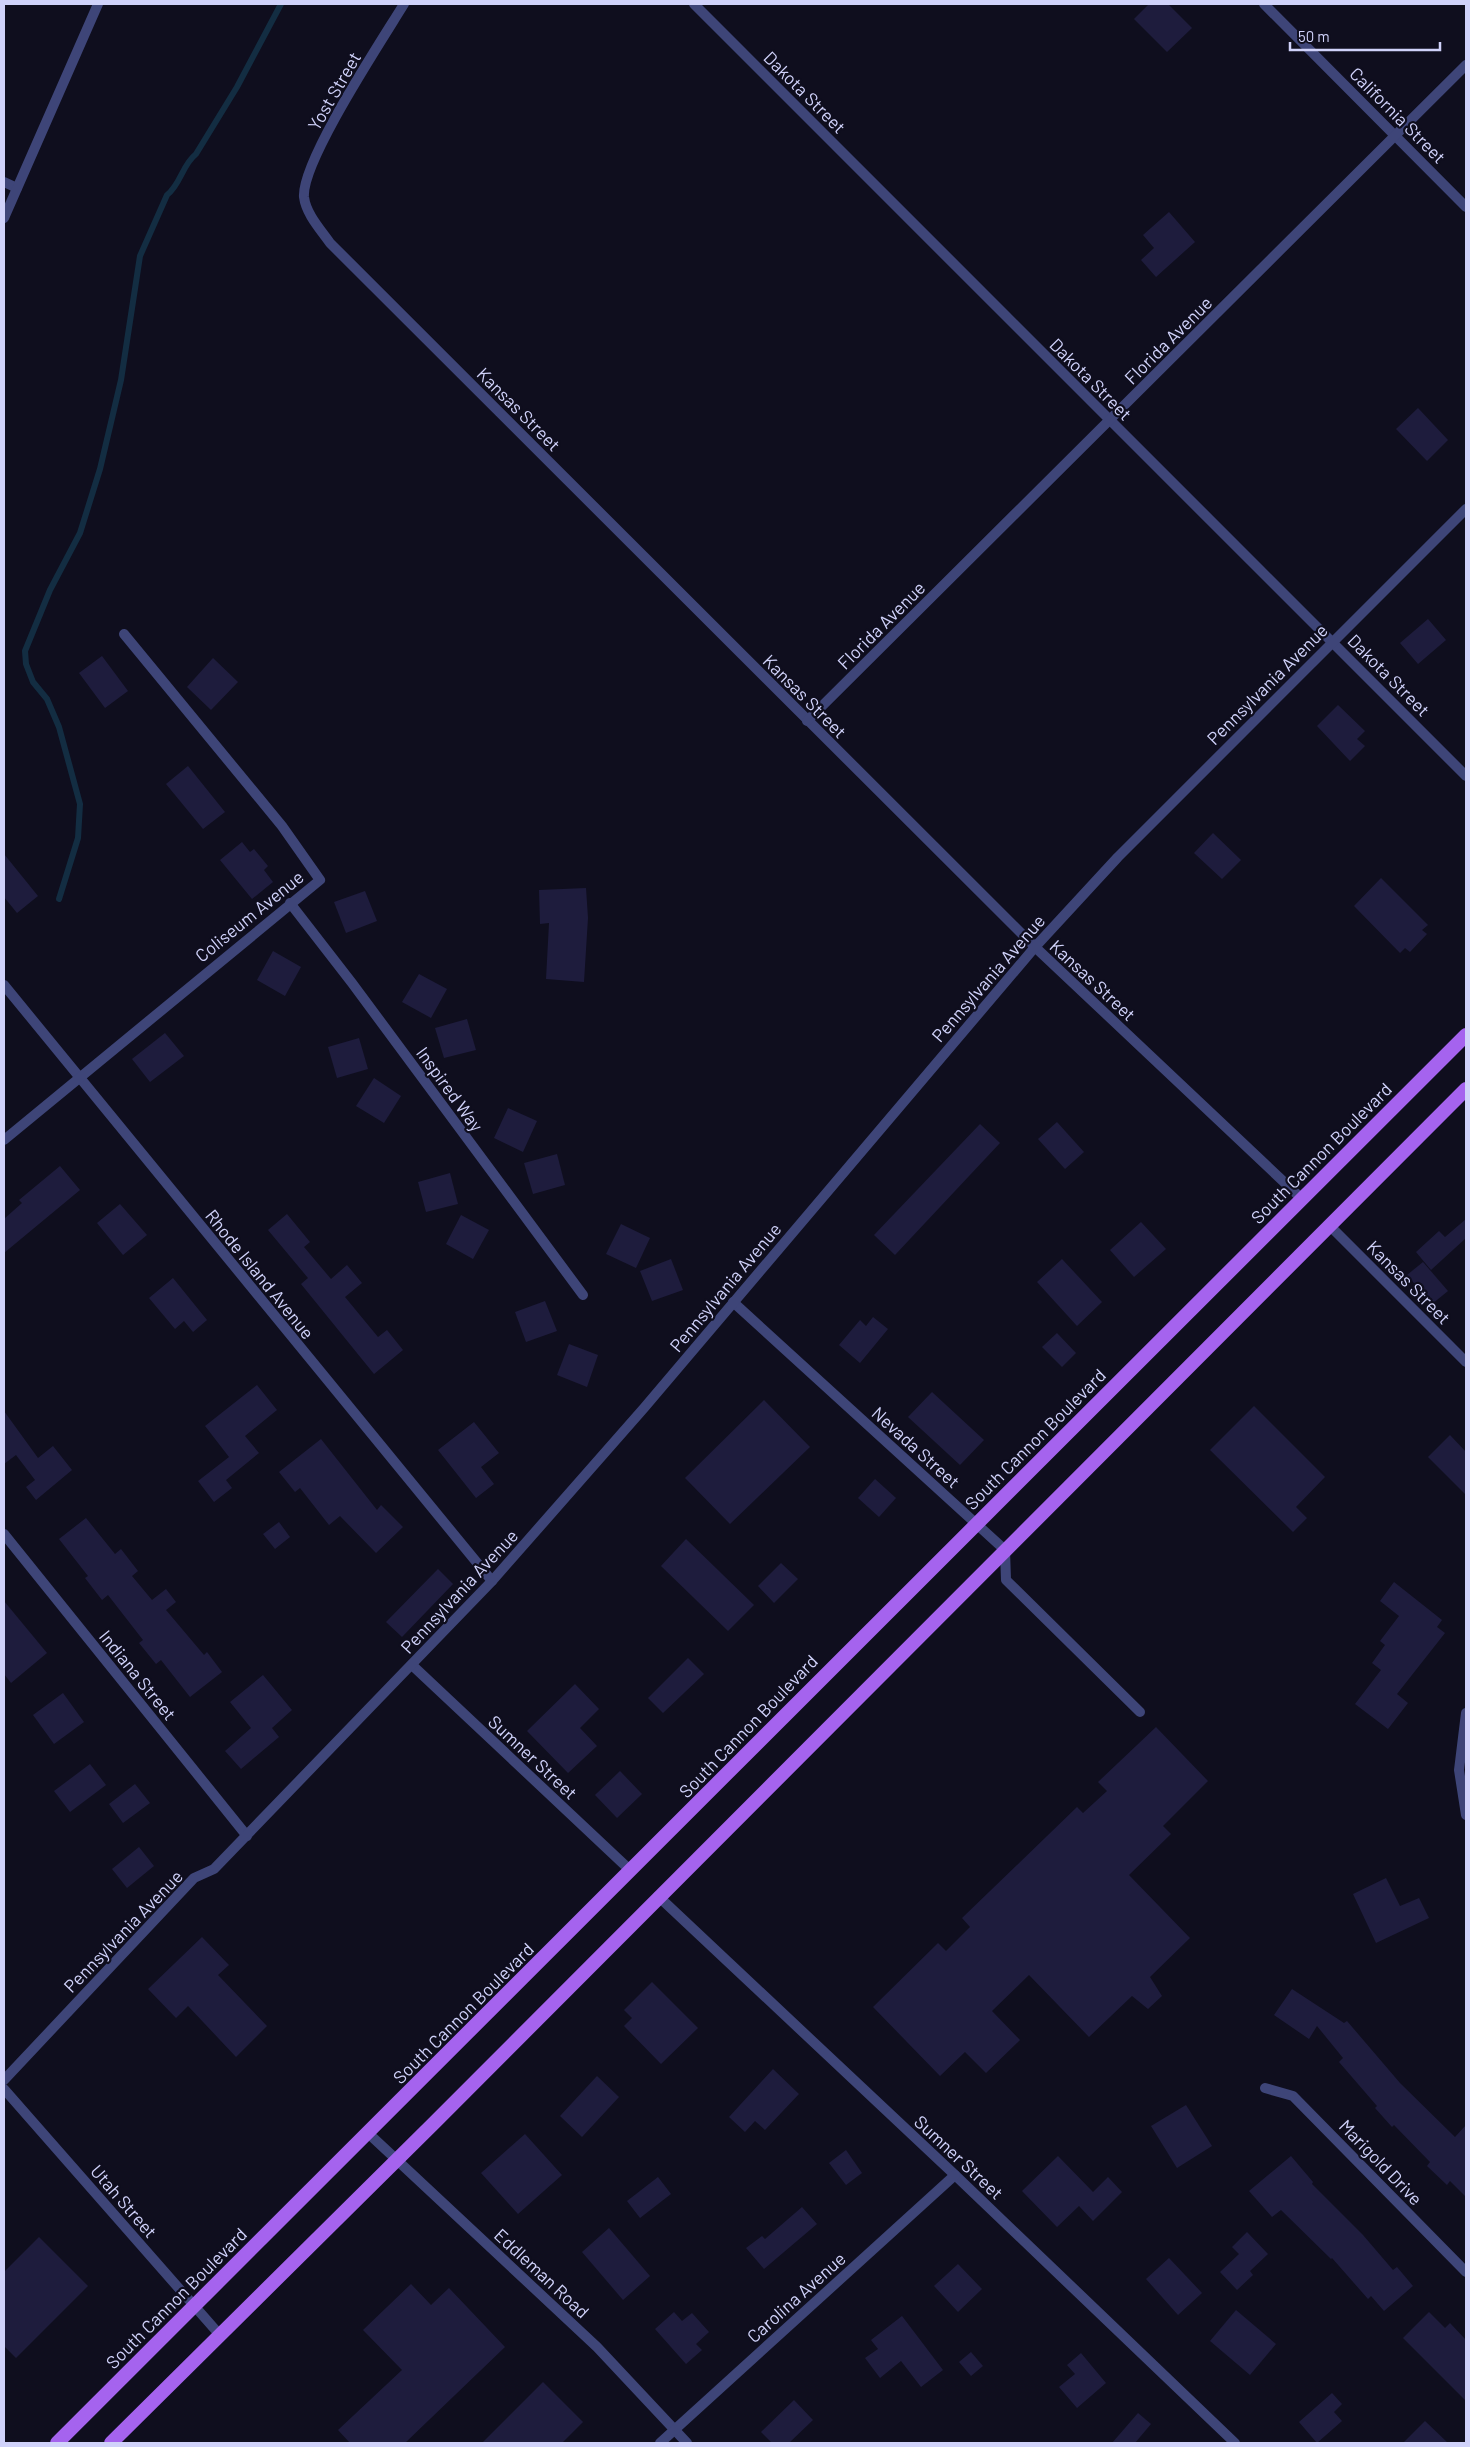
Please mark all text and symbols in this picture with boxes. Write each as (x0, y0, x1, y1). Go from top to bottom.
scale bar (1290, 20, 1440, 52)
text: 50 m (1298, 27, 1330, 45)
street label: Dakota Street (759, 46, 851, 138)
street label: Yost Street (303, 48, 365, 134)
street label: California Street (1345, 62, 1451, 168)
street label: Florida Avenue (1120, 292, 1216, 388)
street label: Dakota Street (1045, 333, 1137, 425)
street label: Kansas Street (473, 363, 565, 455)
street label: Florida Avenue (833, 577, 929, 673)
street label: Pennsylvania Avenue (1202, 619, 1332, 749)
street label: Dakota Street (1343, 629, 1435, 721)
street label: Kansas Street (759, 650, 851, 742)
street label: Coliseum Avenue (190, 866, 308, 966)
street label: Pennsylvania Avenue (927, 910, 1049, 1046)
street label: Kansas Street (1046, 935, 1140, 1025)
street label: Inspired Way (412, 1042, 488, 1136)
street label: South Cannon Boulevard (1246, 1078, 1396, 1228)
street label: Rhode Island Avenue (201, 1205, 319, 1343)
street label: Pennsylvania Avenue (665, 1218, 785, 1356)
street label: Kansas Street (1363, 1236, 1455, 1328)
street label: South Cannon Boulevard (960, 1364, 1110, 1514)
street label: Nevada Street (867, 1402, 965, 1492)
street label: Pennsylvania Avenue (396, 1524, 522, 1658)
street label: Indiana Street (95, 1626, 181, 1724)
street label: South Cannon Boulevard (674, 1650, 822, 1802)
street label: Sumner Street (484, 1710, 582, 1804)
street label: Pennsylvania Avenue (59, 1865, 187, 1997)
street label: South Cannon Boulevard (388, 1938, 538, 2088)
street label: Sumner Street (910, 2110, 1008, 2204)
street label: Marigold Drive (1335, 2115, 1427, 2209)
street label: Utah Street (86, 2160, 162, 2242)
street label: South Cannon Boulevard (101, 2223, 251, 2373)
street label: Eddleman Road (490, 2224, 594, 2322)
street label: Carolina Avenue (742, 2247, 850, 2347)

